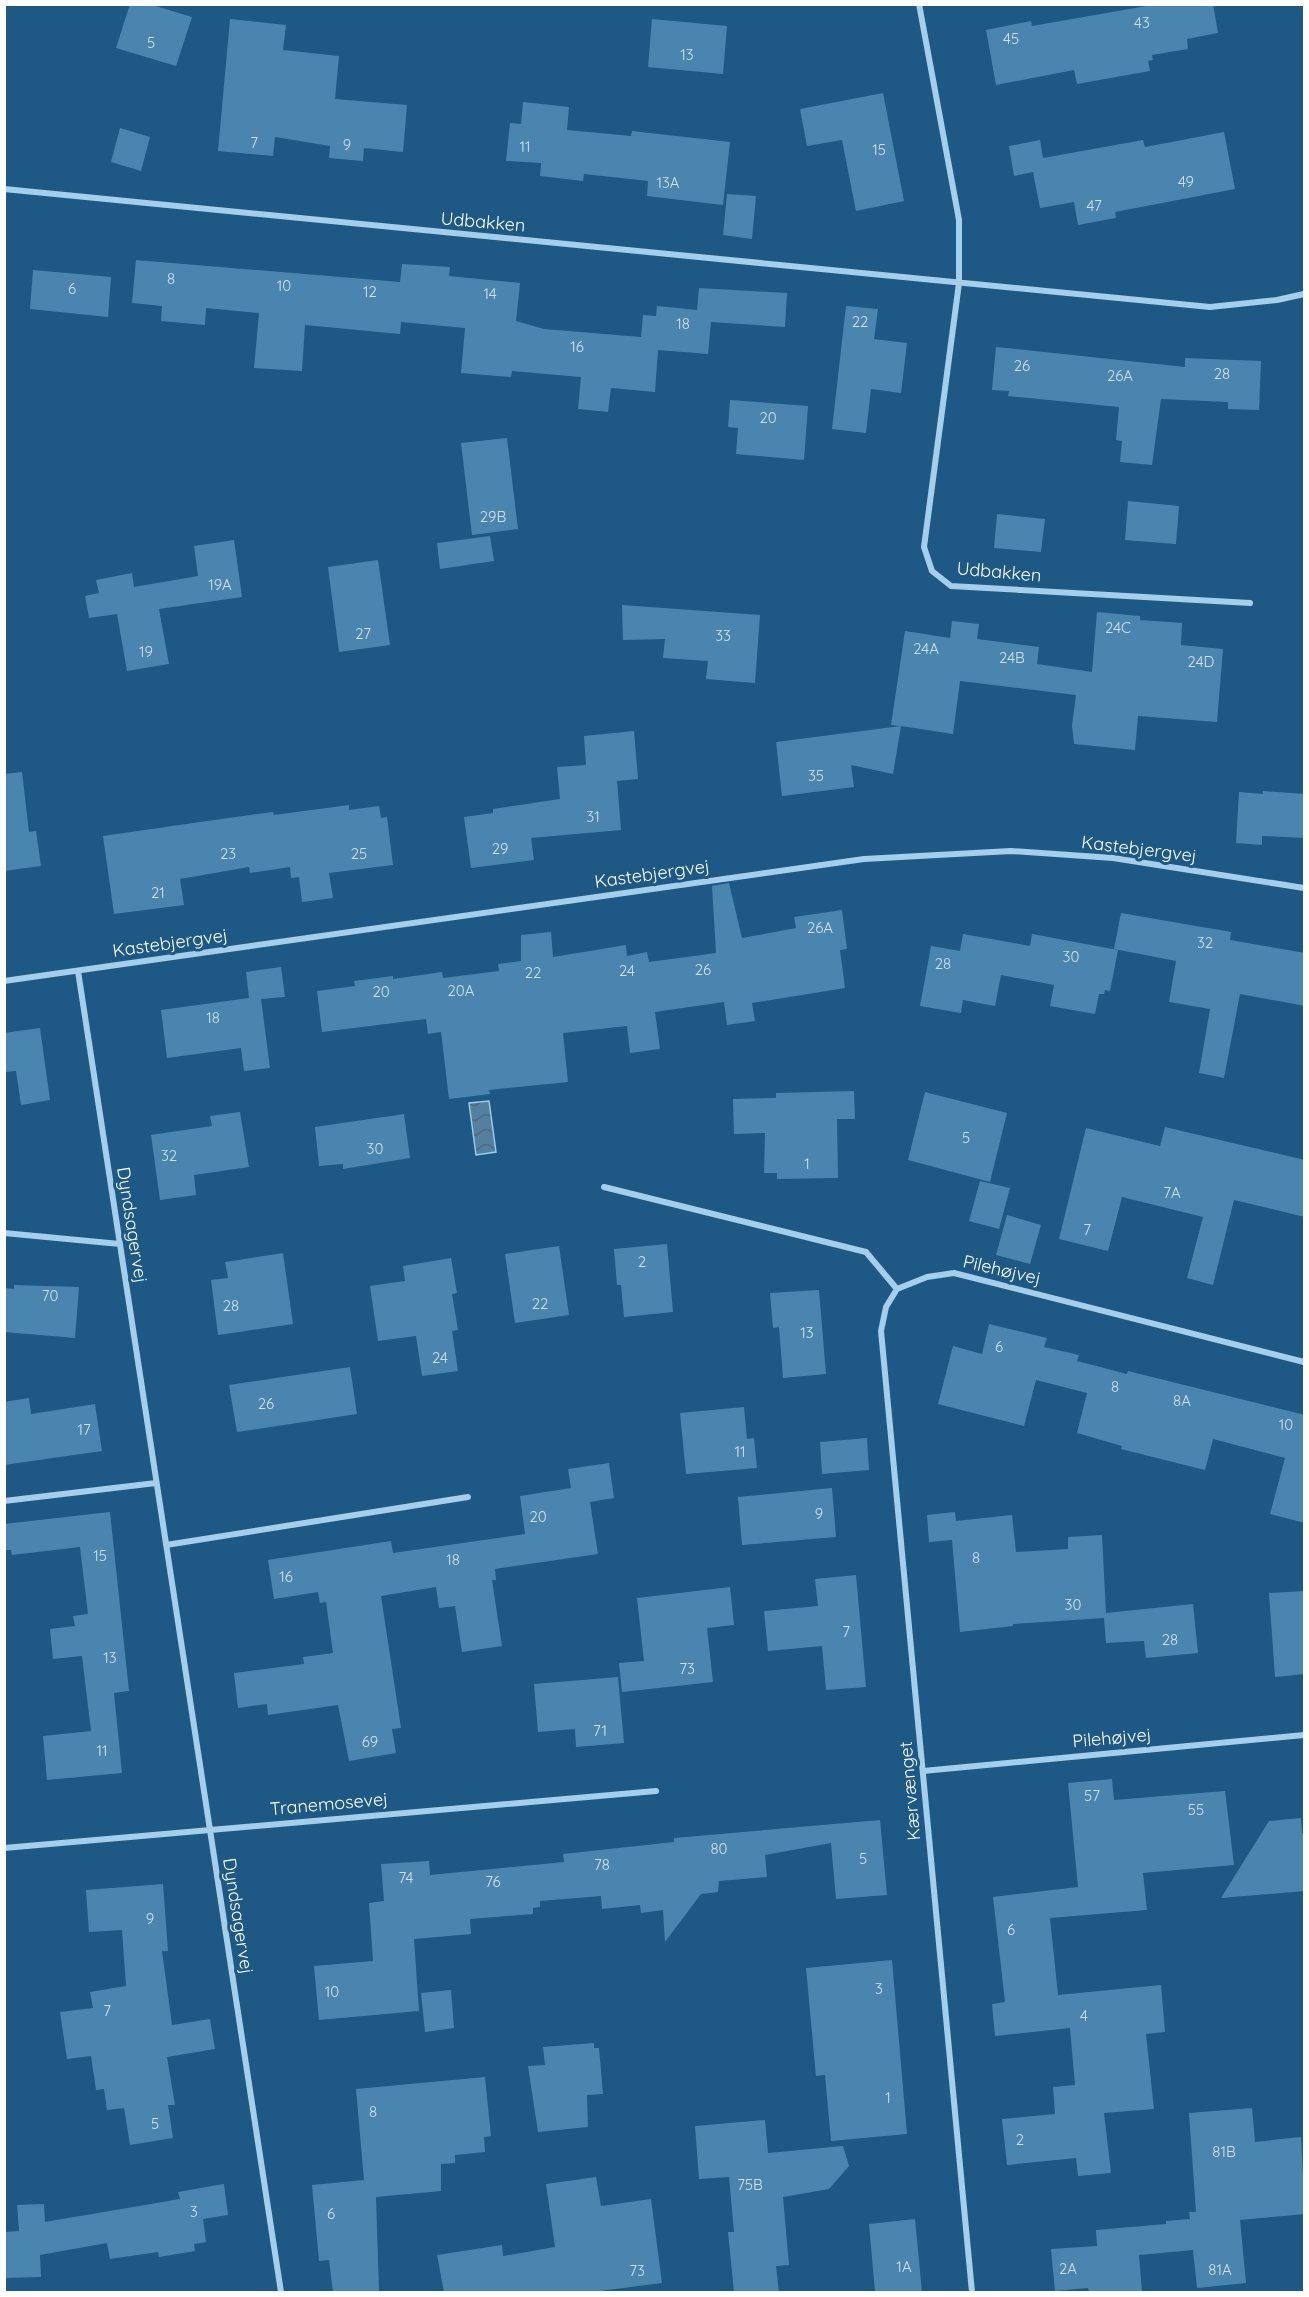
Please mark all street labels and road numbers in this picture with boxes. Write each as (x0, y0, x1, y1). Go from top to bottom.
street label: Udbakken (440, 206, 526, 237)
street label: Udbakken (956, 556, 1042, 587)
street label: Kastebjergvej (1080, 830, 1198, 867)
street label: Kastebjergvej (593, 854, 711, 893)
street label: Kastebjergvej (111, 923, 229, 962)
street label: Dyndsagervej (112, 1165, 153, 1285)
street label: Pilehøjvej (961, 1249, 1043, 1290)
street label: Pilehøjvej (1072, 1723, 1152, 1752)
street label: Kærvænget (894, 1740, 925, 1842)
street label: Tranemosevej (269, 1787, 389, 1820)
street label: Dyndsagervej (218, 1856, 259, 1976)

